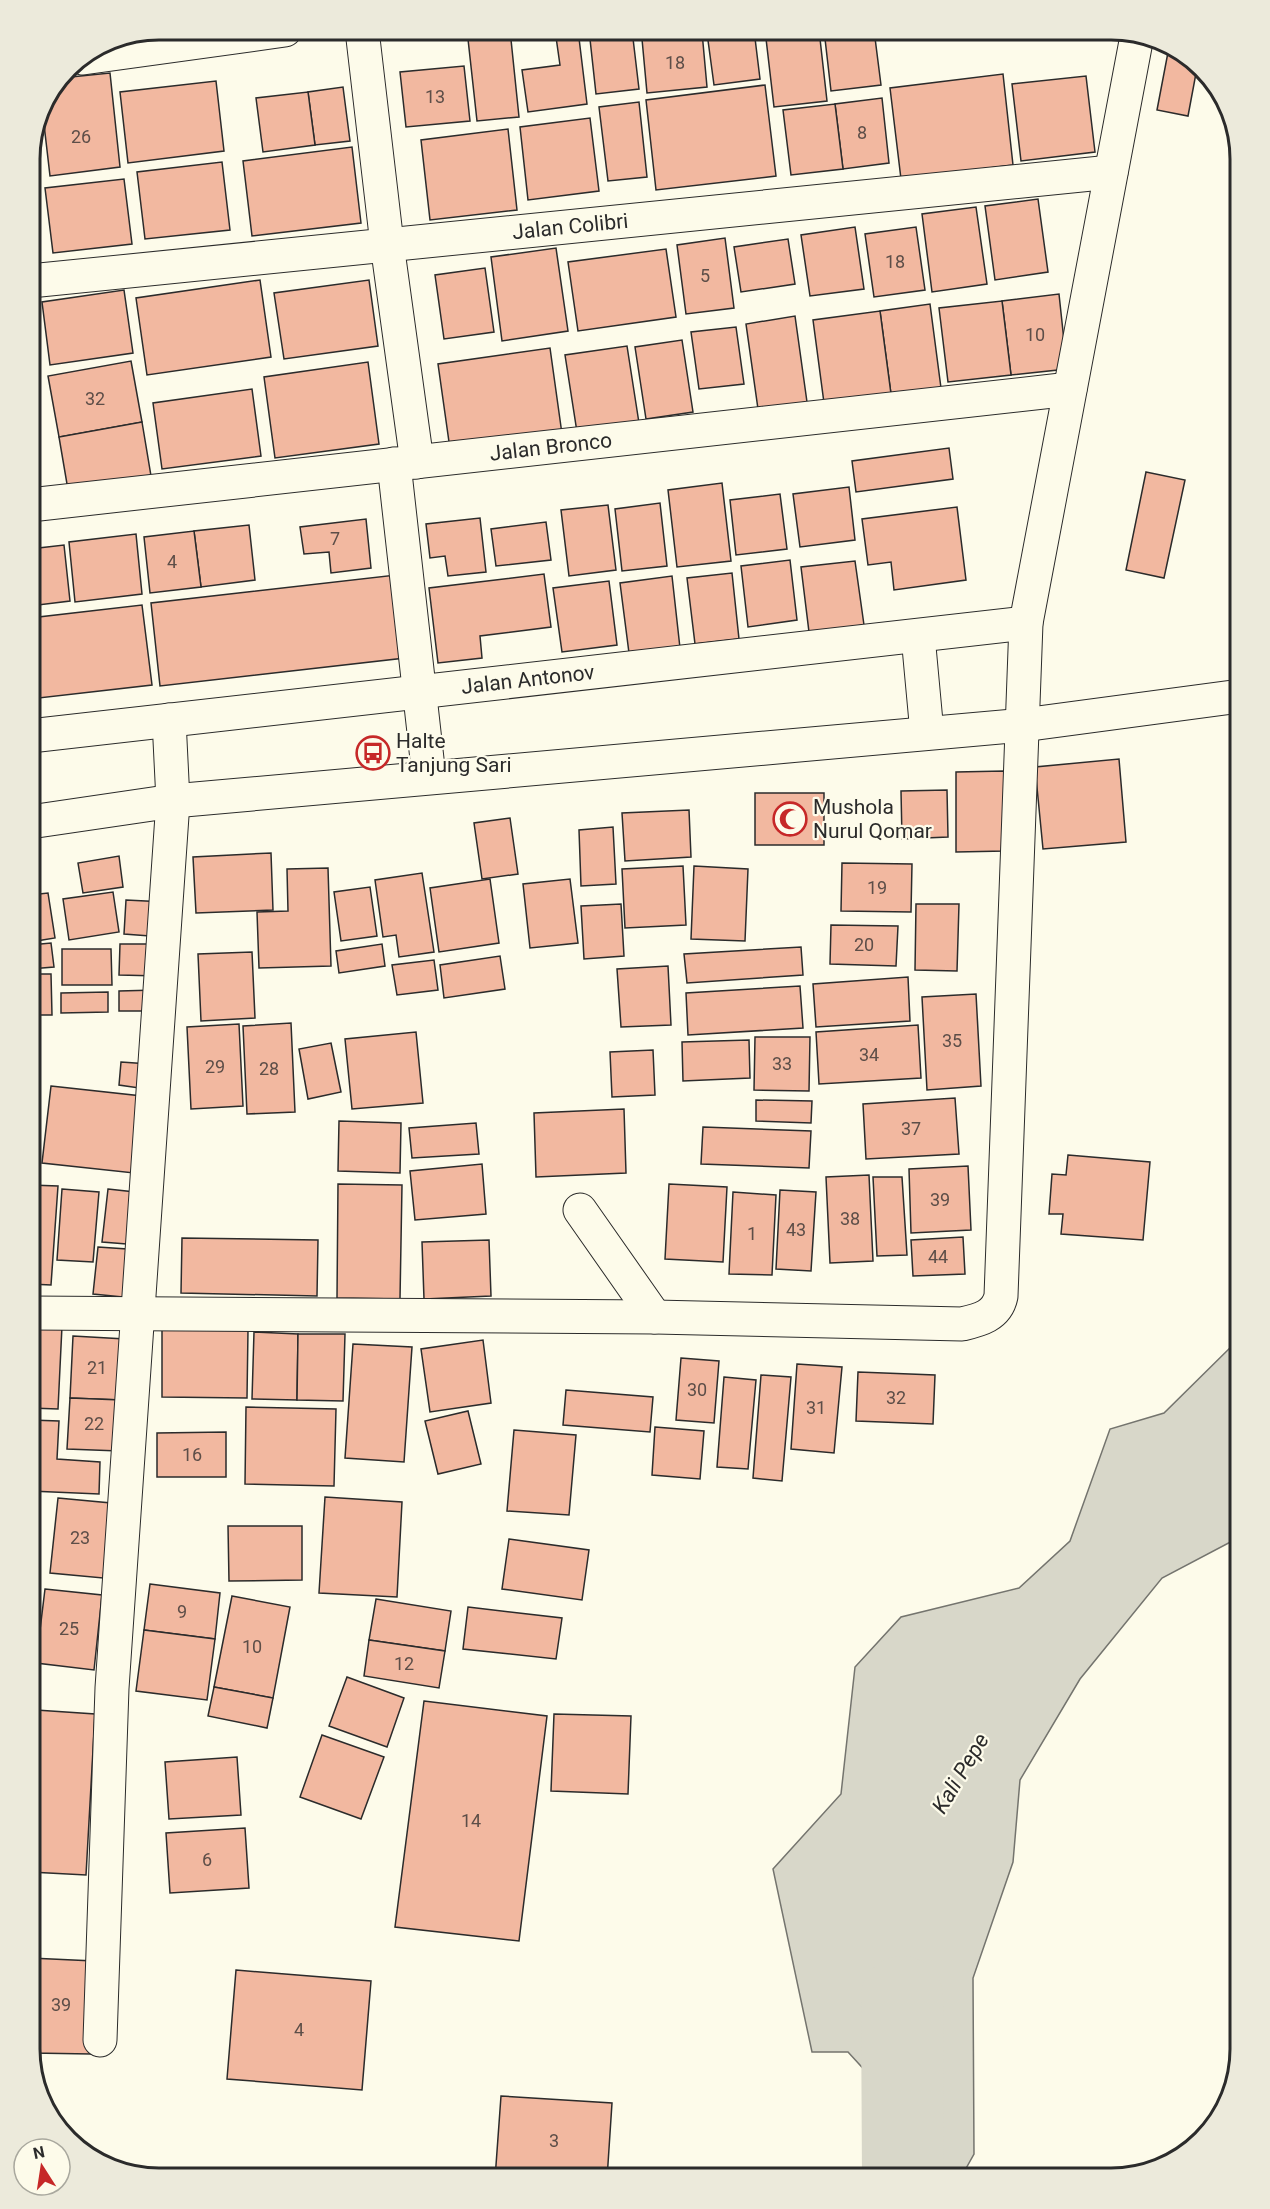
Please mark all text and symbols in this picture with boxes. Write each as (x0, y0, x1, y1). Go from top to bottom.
house number: 18 (665, 52, 685, 73)
house number: 13 (425, 86, 445, 107)
house number: 8 (857, 122, 867, 143)
house number: 26 (71, 126, 91, 147)
street label: Jalan Colibri (511, 209, 629, 244)
house number: 18 (885, 251, 905, 272)
house number: 5 (700, 265, 710, 286)
house number: 10 (1025, 324, 1045, 345)
house number: 32 (85, 388, 105, 409)
street label: Jalan Bronco (488, 428, 613, 466)
house number: 7 (330, 528, 340, 549)
house number: 4 (167, 551, 177, 572)
street label: Jalan Antonov (460, 660, 596, 699)
place label: Halte Tanjung Sari (396, 729, 512, 777)
bus stop icon: Halte Tanjung Sari (355, 735, 391, 771)
place label: Mushola Nurul Qomar (813, 795, 932, 843)
mosque icon: Mushola Nurul Qomar (772, 801, 808, 837)
house number: 19 (867, 877, 887, 898)
house number: 20 (854, 934, 874, 955)
house number: 35 (942, 1030, 962, 1051)
house number: 34 (859, 1044, 879, 1065)
house number: 33 (772, 1053, 792, 1074)
house number: 29 (205, 1056, 225, 1077)
house number: 28 (259, 1058, 279, 1079)
house number: 37 (901, 1118, 921, 1139)
house number: 39 (930, 1189, 950, 1210)
house number: 38 (840, 1208, 860, 1229)
house number: 43 (786, 1219, 806, 1240)
house number: 1 (747, 1223, 757, 1244)
house number: 44 (928, 1246, 948, 1267)
house number: 21 (87, 1357, 107, 1378)
house number: 30 (687, 1379, 707, 1400)
house number: 32 (886, 1387, 906, 1408)
house number: 31 (806, 1397, 826, 1418)
house number: 22 (84, 1413, 104, 1434)
house number: 16 (182, 1444, 202, 1465)
house number: 23 (70, 1527, 90, 1548)
house number: 9 (177, 1601, 187, 1622)
house number: 25 (59, 1618, 79, 1639)
house number: 10 (242, 1636, 262, 1657)
house number: 12 (394, 1653, 414, 1674)
water label: Kali Pepe (927, 1729, 994, 1818)
house number: 14 (461, 1810, 481, 1831)
house number: 6 (202, 1849, 212, 1870)
house number: 39 (51, 1994, 71, 2015)
house number: 4 (294, 2019, 304, 2040)
house number: 3 (549, 2130, 559, 2151)
north arrow (12, 2137, 72, 2197)
text: N (31, 2142, 46, 2163)

